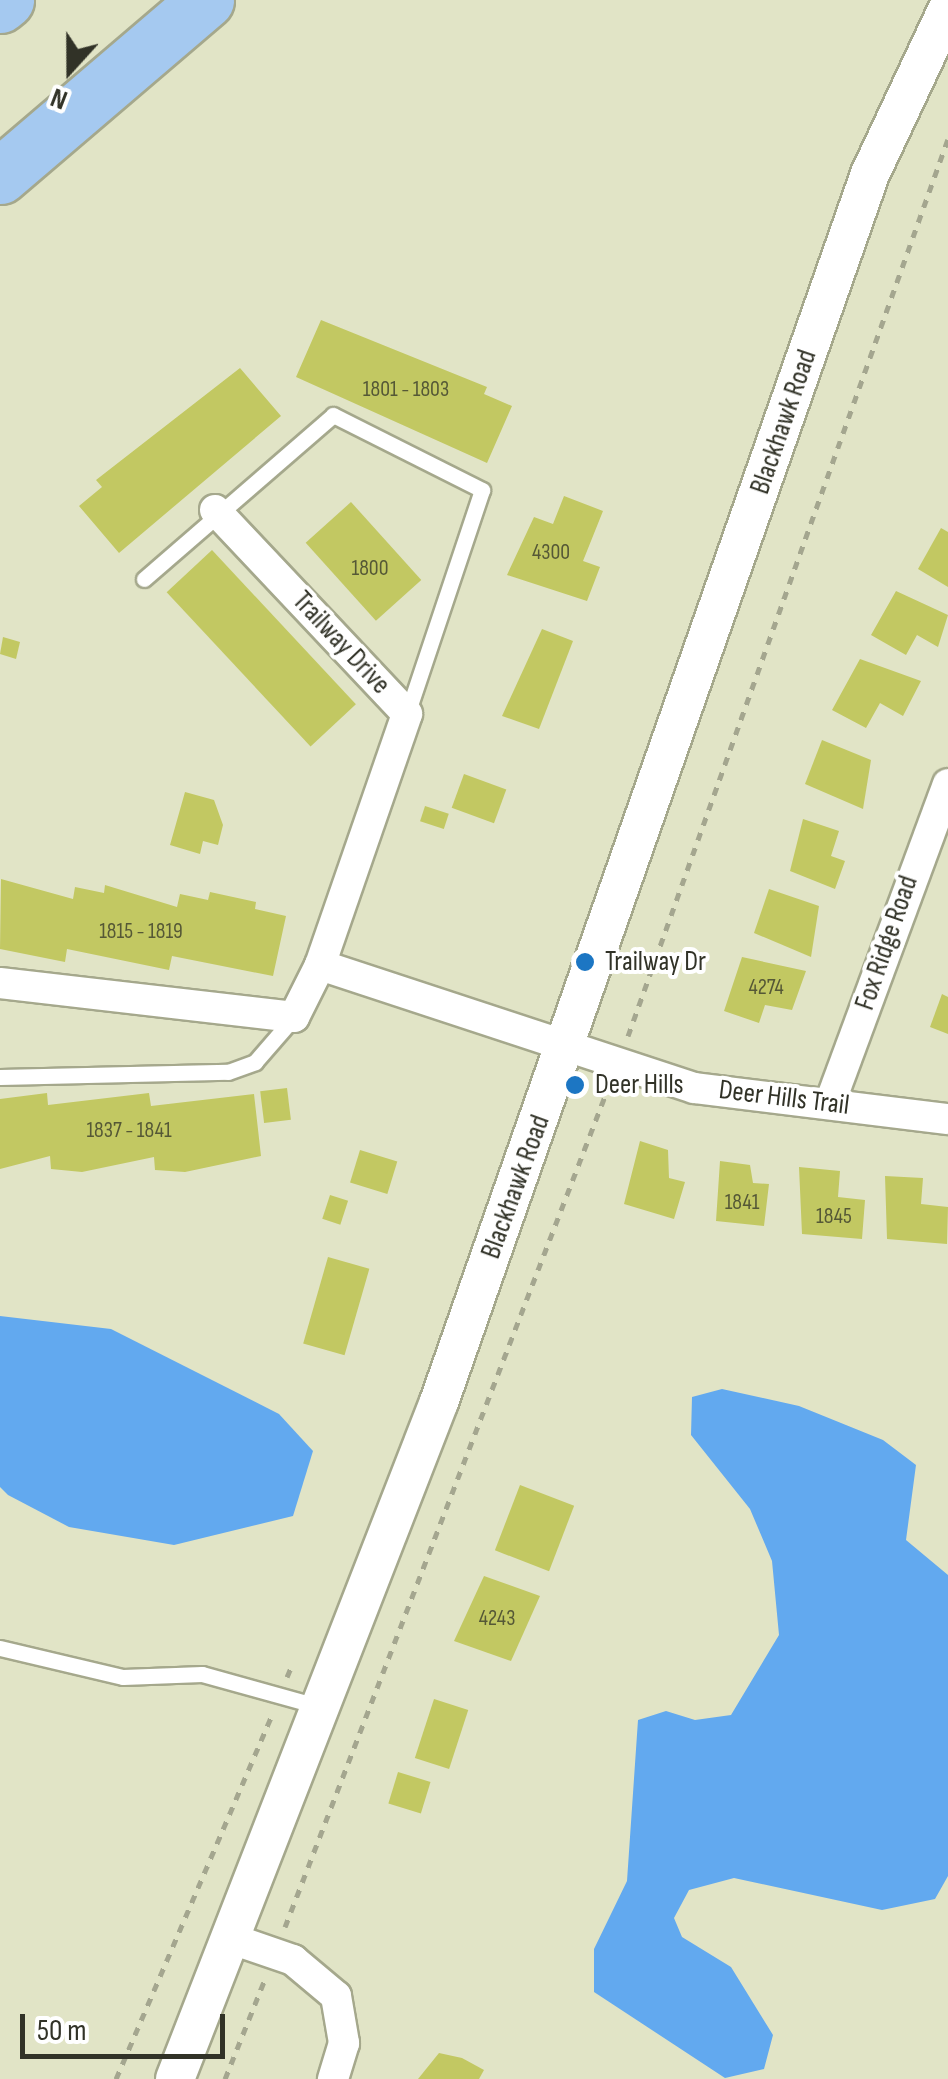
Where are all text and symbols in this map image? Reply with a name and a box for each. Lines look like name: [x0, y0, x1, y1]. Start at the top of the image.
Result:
north arrow: [20, 20, 120, 120]
text: N: [46, 80, 72, 117]
street label: Blackhawk Road: [744, 345, 824, 499]
house number: 1801 - 1803: [363, 377, 449, 403]
house number: 4300: [532, 540, 570, 566]
house number: 1800: [352, 556, 388, 582]
street label: Trailway Drive: [285, 585, 397, 701]
street label: Fox Ridge Road: [848, 871, 926, 1015]
house number: 1815 - 1819: [99, 919, 183, 945]
place label: Trailway Dr: [605, 945, 706, 979]
marker: Trailway Dr: [574, 951, 596, 973]
house number: 4274: [748, 975, 784, 1001]
place label: Deer Hills: [595, 1068, 684, 1102]
street label: Deer Hills Trail: [717, 1073, 851, 1123]
marker: Deer Hills: [564, 1074, 586, 1096]
street label: Blackhawk Road: [474, 1111, 558, 1263]
house number: 1837 - 1841: [86, 1118, 172, 1144]
house number: 1841: [725, 1190, 759, 1216]
house number: 1845: [816, 1204, 852, 1230]
house number: 4243: [479, 1606, 515, 1632]
scale bar: [25, 1994, 230, 2056]
text: 50 m: [37, 2013, 86, 2049]

